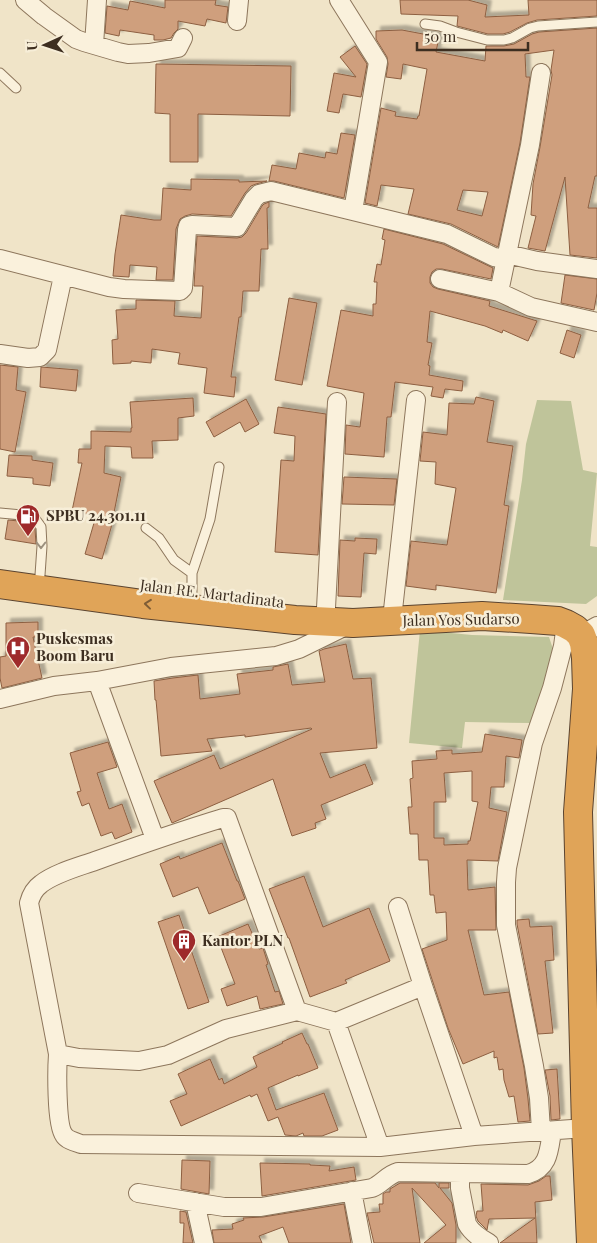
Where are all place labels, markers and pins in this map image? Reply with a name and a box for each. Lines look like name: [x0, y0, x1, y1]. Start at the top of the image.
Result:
fuel station icon: SPBU 24.301.11: [15, 503, 41, 537]
place label: SPBU 24.301.11: [46, 505, 146, 525]
place label: Puskesmas Boom Baru: [36, 628, 114, 665]
hospital icon: Puskesmas Boom Baru: [5, 635, 31, 669]
building icon: Kantor PLN: [171, 928, 197, 962]
place label: Kantor PLN: [202, 930, 283, 950]

